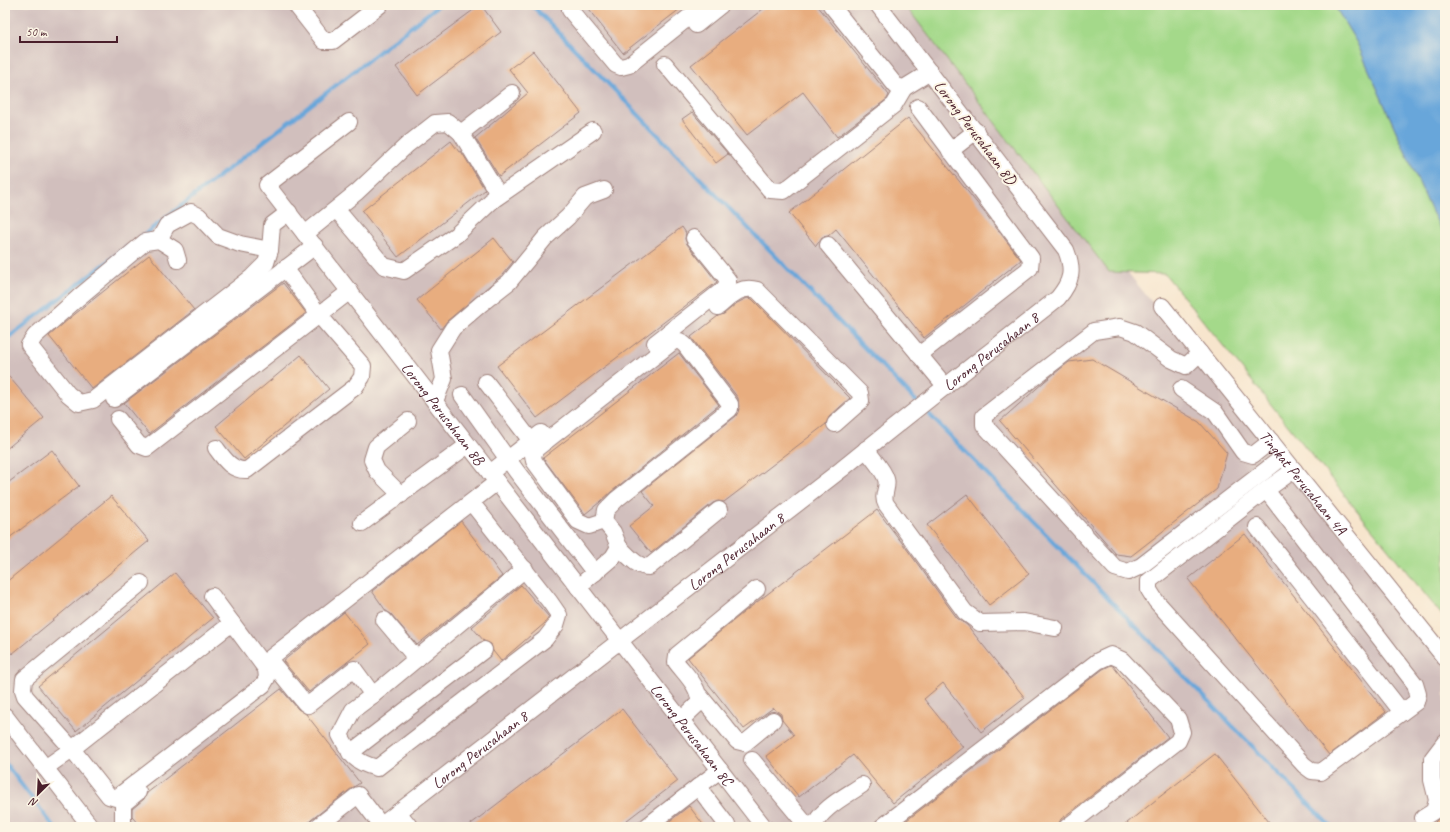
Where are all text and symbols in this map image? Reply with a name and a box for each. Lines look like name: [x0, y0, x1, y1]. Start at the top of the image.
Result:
scale bar: [20, 18, 117, 44]
text: 50 m: [26, 24, 48, 40]
street label: Lorong Perusahaan 8D: [930, 77, 1022, 190]
street label: Lorong Perusahaan 8: [939, 307, 1044, 395]
street label: Lorong Perusahaan 8B: [397, 359, 490, 470]
street label: Tingkat Perusahaan 4A: [1255, 427, 1351, 540]
street label: Lorong Perusahaan 8: [684, 507, 790, 595]
street label: Lorong Perusahaan 8C: [646, 680, 738, 791]
street label: Lorong Perusahaan 8: [428, 706, 534, 793]
north arrow: [18, 774, 58, 814]
text: N: [26, 794, 40, 811]

